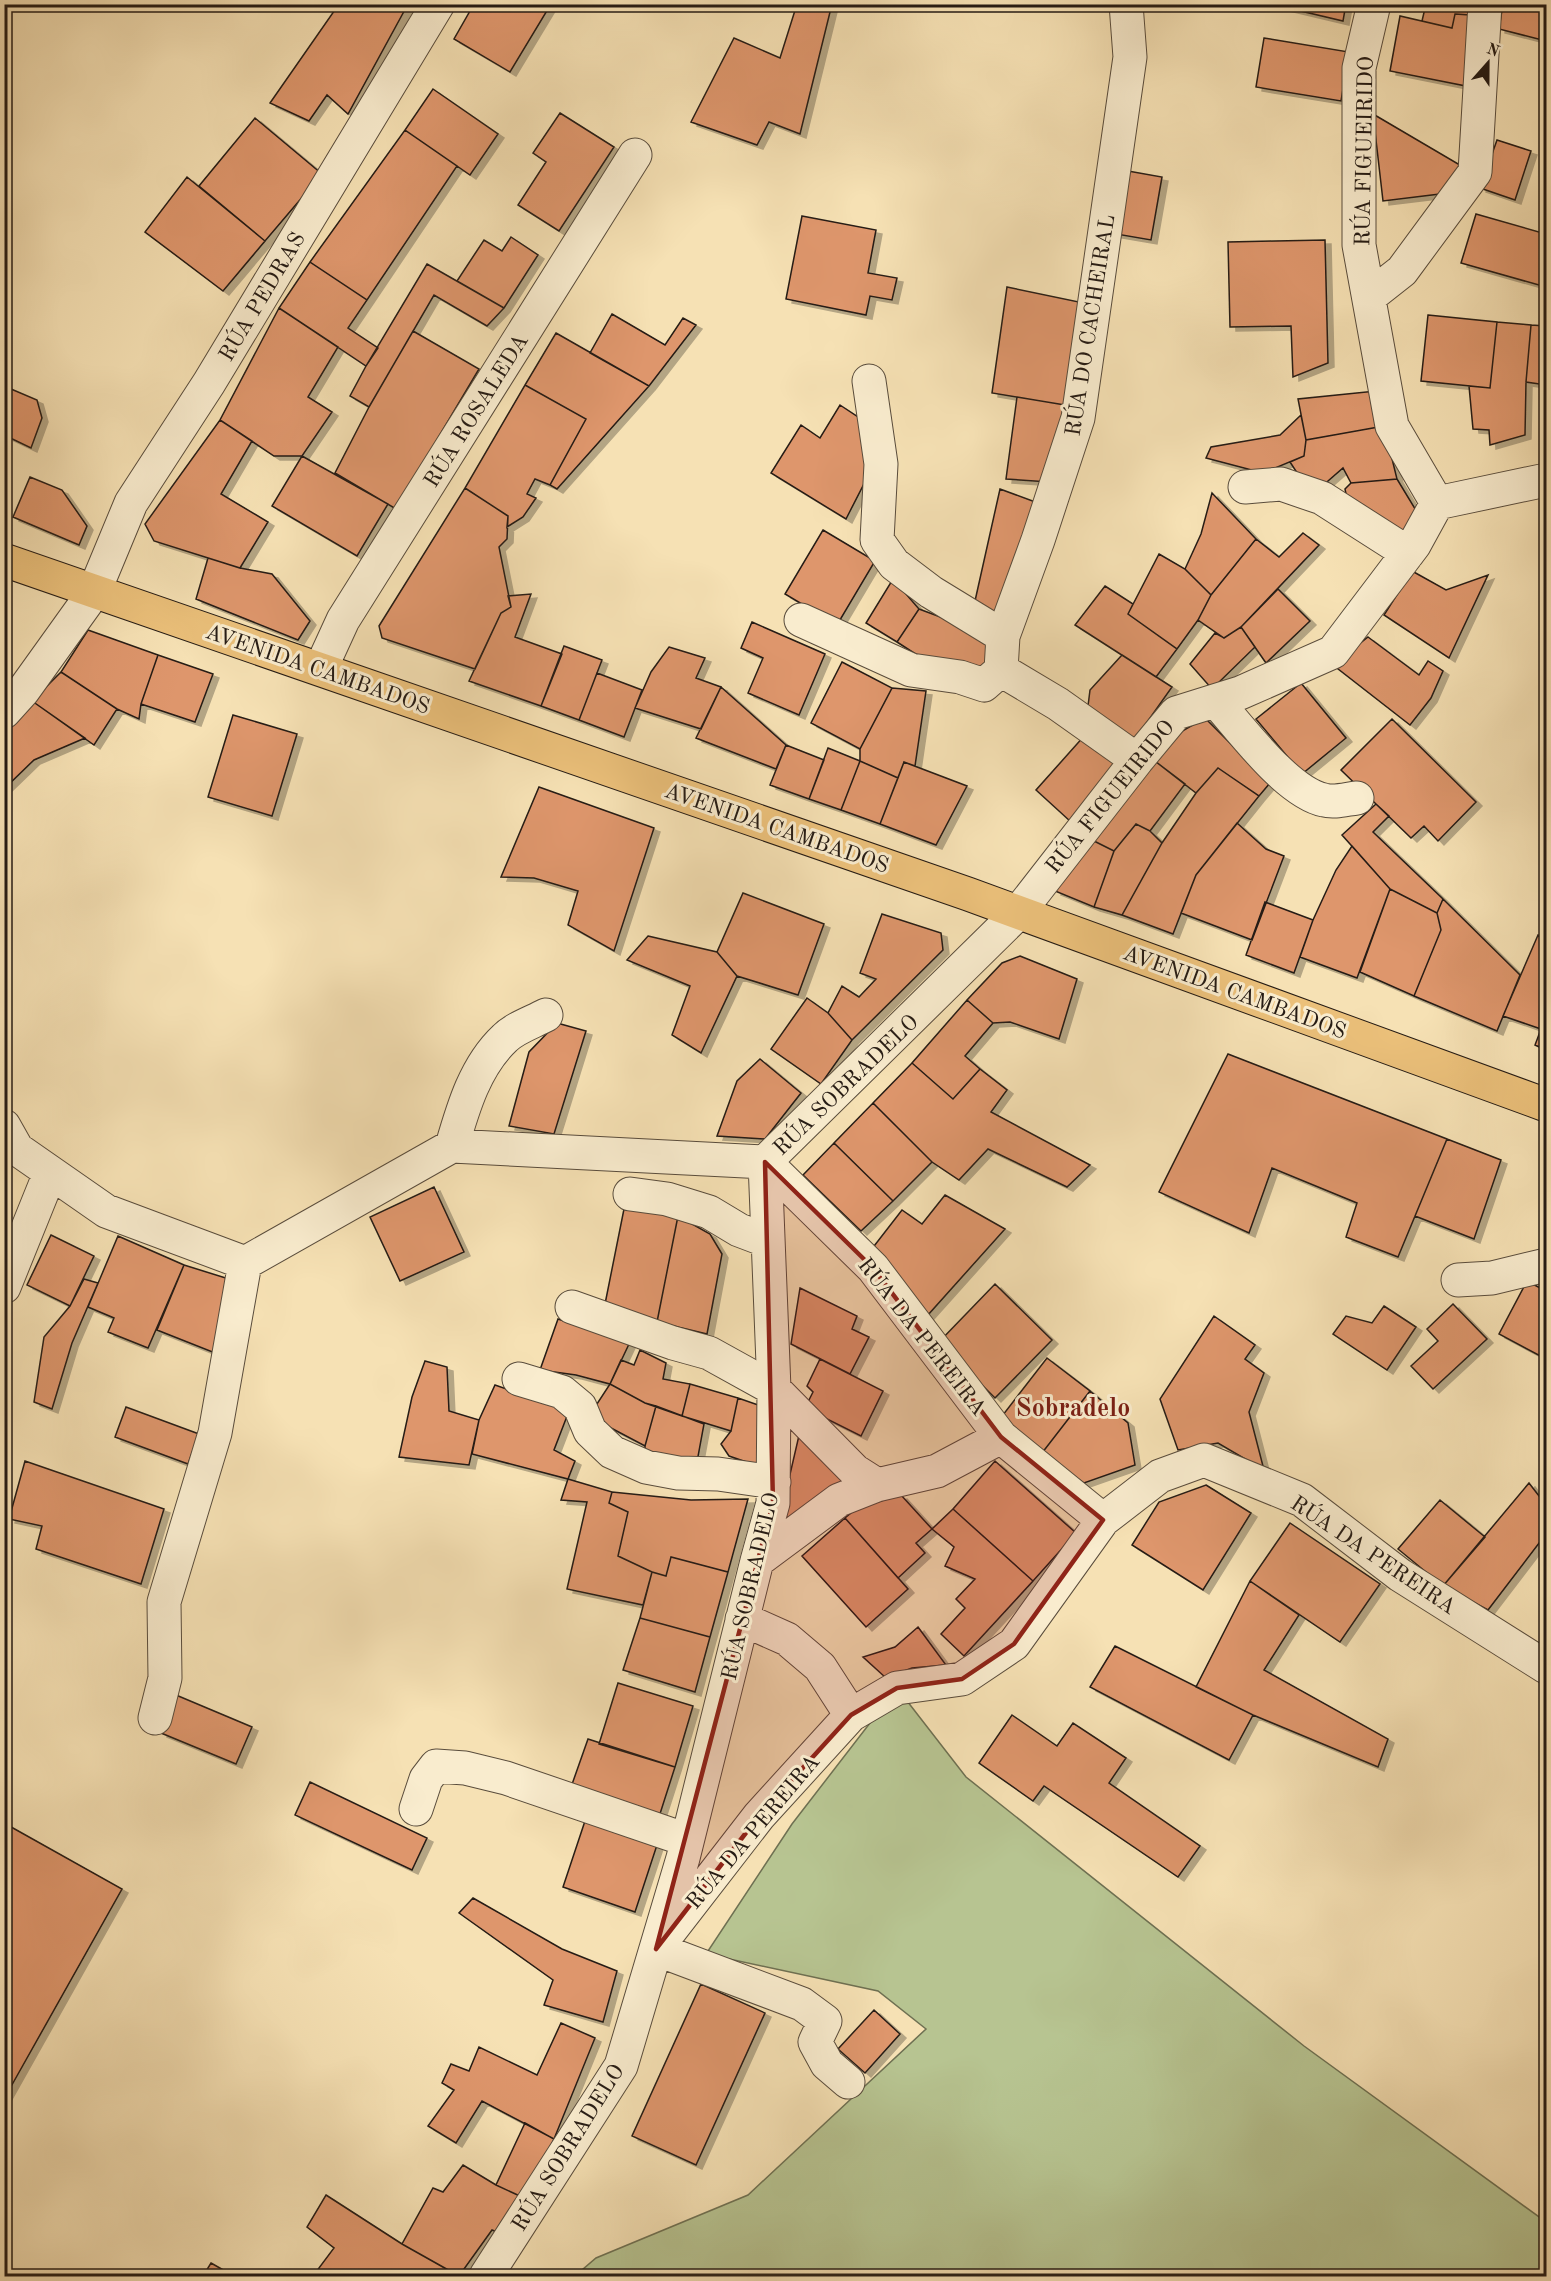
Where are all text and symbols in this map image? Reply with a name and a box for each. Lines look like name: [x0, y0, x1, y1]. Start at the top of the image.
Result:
north arrow: [1458, 33, 1518, 93]
text: N: [1484, 41, 1502, 61]
street label: RÚA FIGUEIRIDO: [1348, 56, 1378, 246]
street label: RÚA DO CACHEIRAL: [1059, 212, 1119, 438]
street label: RÚA PEDRAS: [212, 227, 310, 365]
street label: RÚA ROSALEDA: [417, 328, 533, 492]
street label: AVENIDA CAMBADOS: [202, 621, 432, 719]
street label: RÚA FIGUEIRIDO: [1039, 714, 1179, 878]
street label: AVENIDA CAMBADOS: [661, 780, 891, 878]
street label: AVENIDA CAMBADOS: [1120, 942, 1349, 1044]
street label: RÚA SOBRADELO: [767, 1008, 923, 1160]
street label: RÚA DA PEREIRA: [853, 1252, 993, 1421]
district label: Sobradelo: [1016, 1396, 1130, 1422]
street label: RÚA SOBRADELO: [715, 1489, 783, 1683]
street label: RÚA DA PEREIRA: [1286, 1489, 1462, 1619]
street label: RÚA DA PEREIRA: [680, 1748, 824, 1914]
street label: RÚA SOBRADELO: [505, 2059, 629, 2235]

